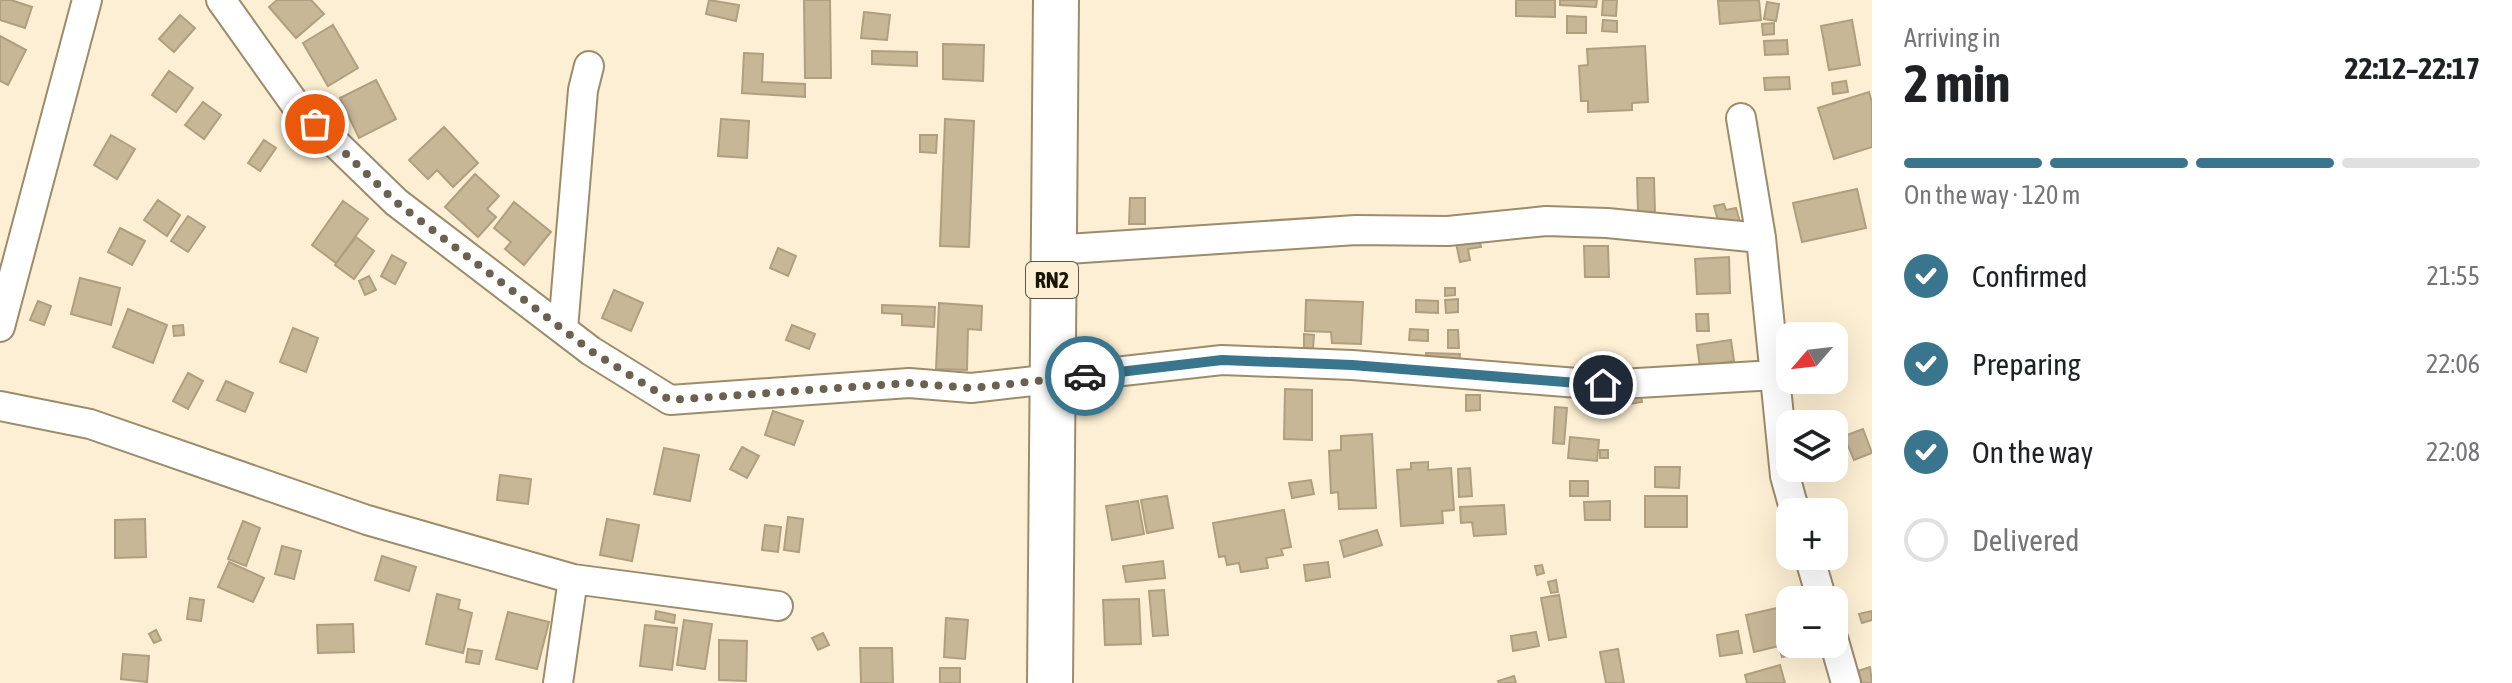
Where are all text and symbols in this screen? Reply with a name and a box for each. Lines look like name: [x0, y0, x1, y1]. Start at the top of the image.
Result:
text: Arriving in: [1904, 23, 2001, 53]
text: 22:12–22:17: [2345, 51, 2480, 85]
text: 2 min: [1904, 53, 2010, 113]
pin: [281, 90, 349, 158]
icon: bag: [293, 102, 337, 146]
text: On the way · 120 m: [1904, 180, 2081, 210]
icon: check: [1904, 254, 1948, 298]
text: Confirmed: [1972, 259, 2087, 293]
text: 21:55: [2426, 261, 2480, 291]
road number: RN2: [1026, 262, 1078, 298]
north arrow: [1776, 322, 1848, 394]
map controls: [1776, 322, 1848, 658]
courier: [1045, 336, 1125, 416]
icon: check: [1904, 342, 1948, 386]
text: Preparing: [1972, 347, 2081, 381]
text: 22:06: [2426, 349, 2480, 379]
pin: [1569, 351, 1637, 419]
icon: car: [1063, 354, 1107, 398]
icon: home: [1581, 363, 1625, 407]
button: layers: [1776, 410, 1848, 482]
icon: check: [1904, 430, 1948, 474]
text: On the way: [1972, 435, 2093, 469]
text: 22:08: [2426, 437, 2480, 467]
button: +: [1776, 498, 1848, 570]
text: Delivered: [1972, 523, 2080, 557]
button: −: [1776, 586, 1848, 658]

